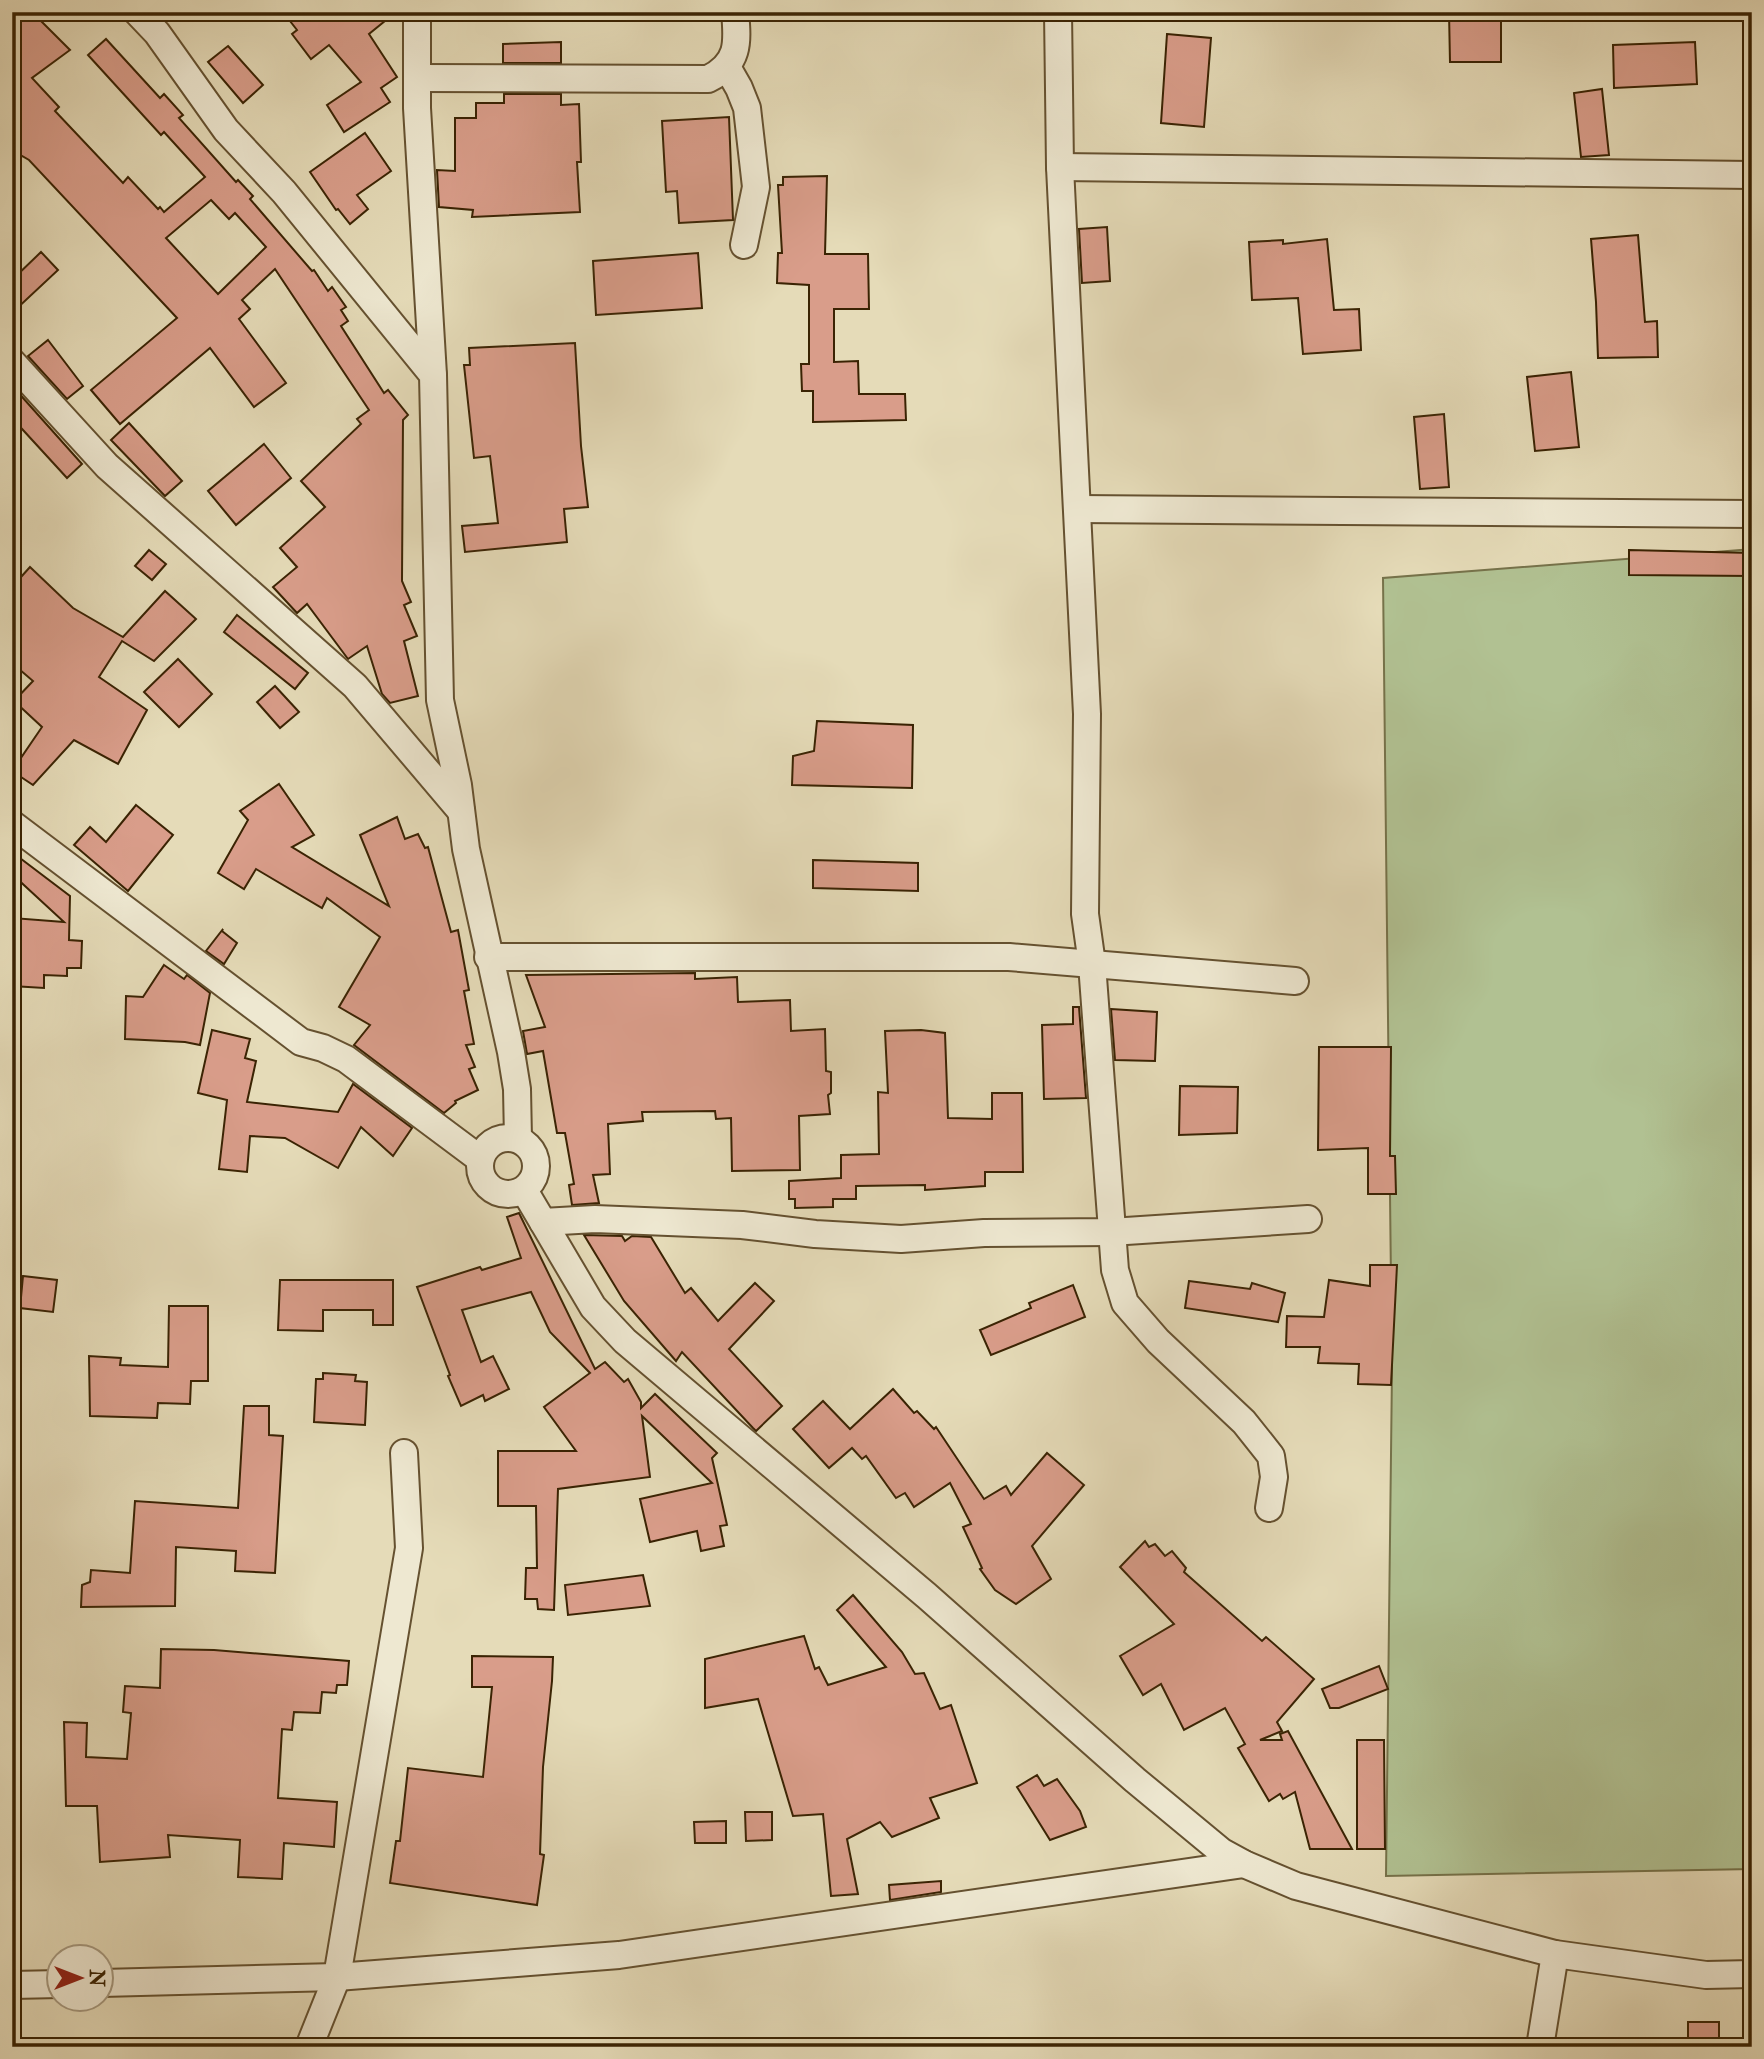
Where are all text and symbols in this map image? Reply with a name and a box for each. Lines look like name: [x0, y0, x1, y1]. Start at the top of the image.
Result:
north arrow: [46, 1944, 116, 2014]
text: N: [84, 1968, 108, 1987]

